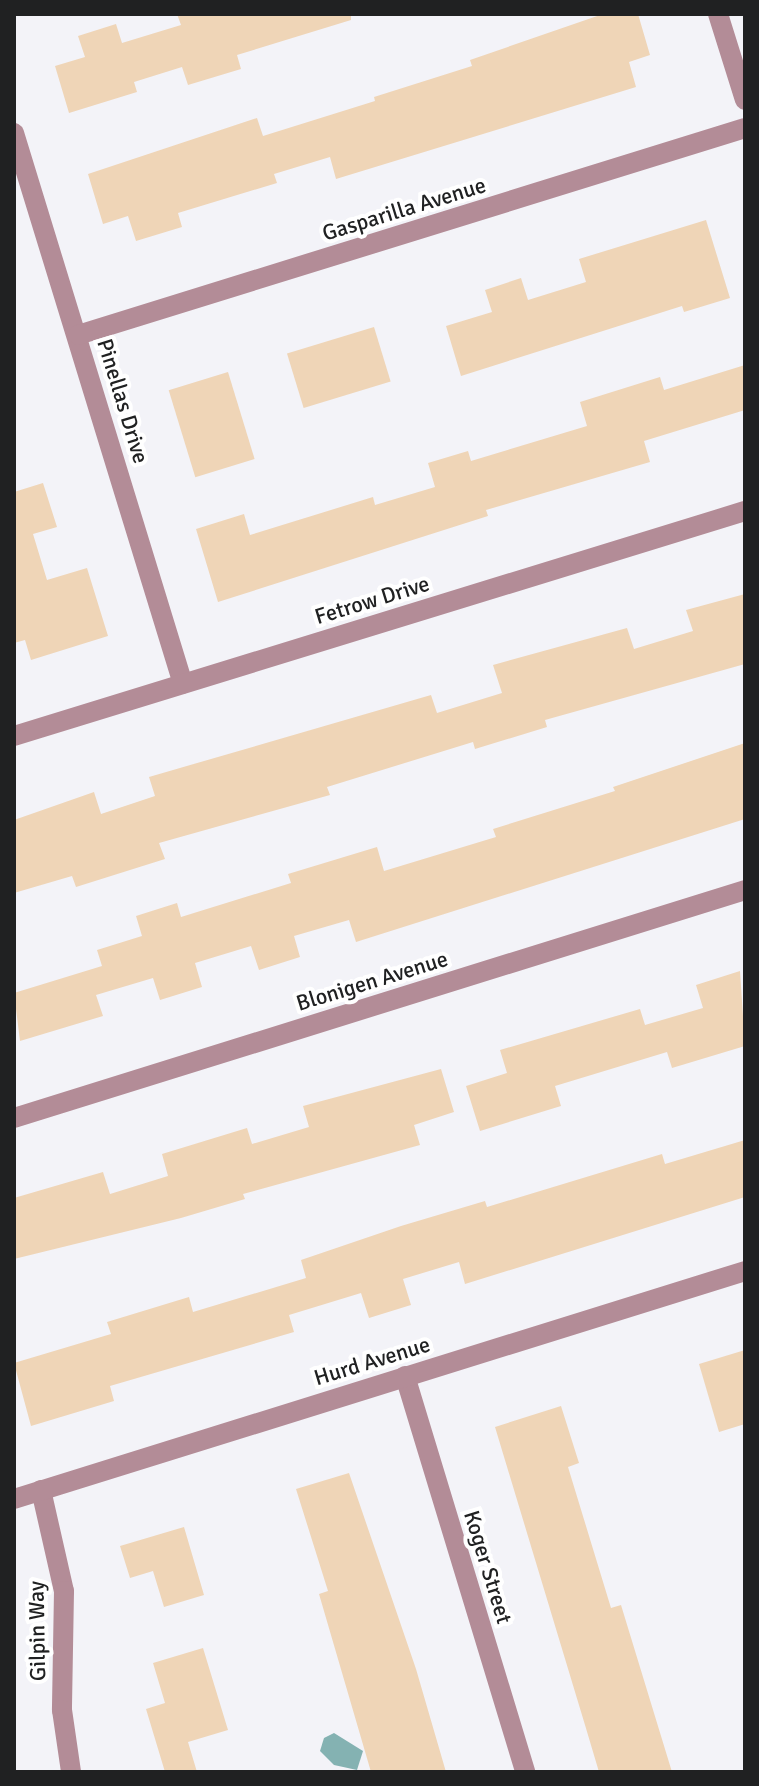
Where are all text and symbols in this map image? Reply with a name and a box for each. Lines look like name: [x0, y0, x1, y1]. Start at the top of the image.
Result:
street label: Gasparilla Avenue: [319, 172, 489, 246]
street label: Pinellas Drive: [92, 335, 154, 467]
street label: Fetrow Drive: [312, 570, 432, 630]
street label: Blonigen Avenue: [293, 945, 451, 1017]
street label: Hurd Avenue: [311, 1331, 433, 1391]
street label: Koger Street: [458, 1507, 518, 1627]
street label: Gilpin Way: [23, 1581, 51, 1681]

